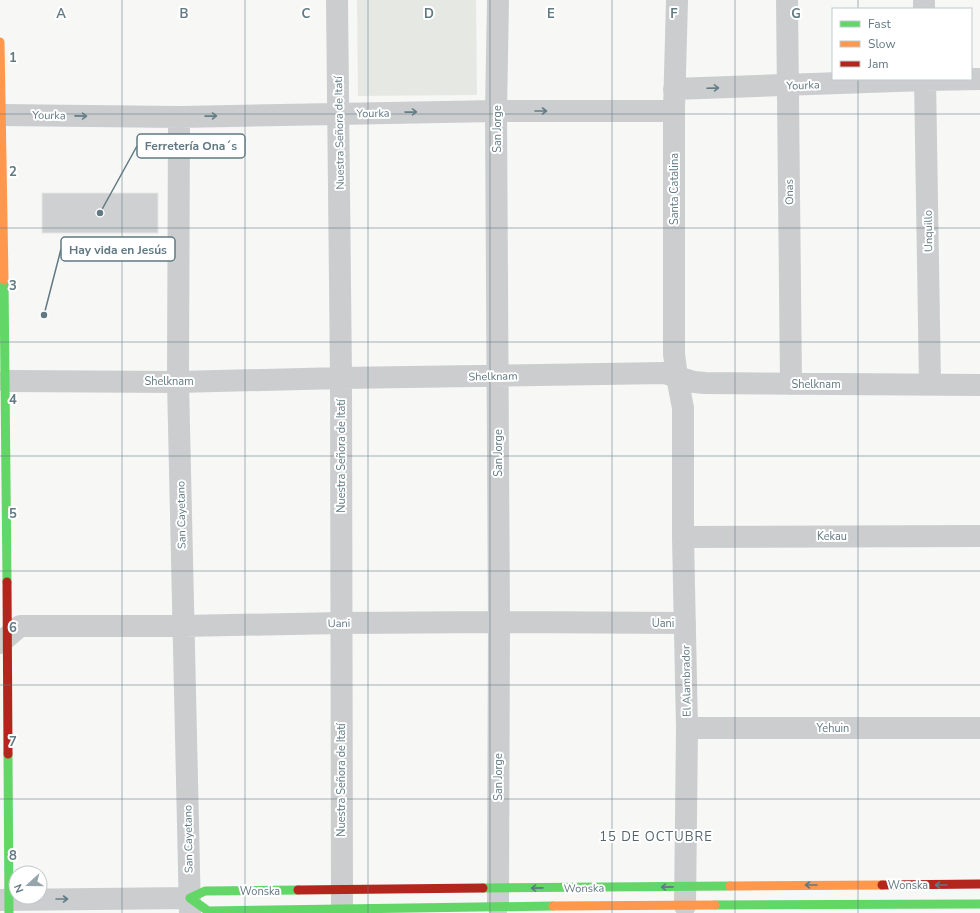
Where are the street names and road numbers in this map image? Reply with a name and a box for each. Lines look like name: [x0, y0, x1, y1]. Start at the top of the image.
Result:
street label: Nuestra Señora de Itatí: [331, 75, 348, 190]
street label: Yourka: [785, 77, 820, 94]
street label: San Jorge: [490, 105, 505, 153]
street label: Yourka: [355, 106, 390, 121]
street label: Yourka: [31, 108, 66, 123]
street label: Santa Catalina: [667, 153, 682, 225]
street label: Onas: [782, 179, 797, 205]
street label: Unquillo: [921, 210, 936, 252]
street label: Shelknam: [468, 369, 518, 384]
street label: Shelknam: [144, 374, 194, 389]
street label: Shelknam: [791, 377, 841, 392]
street label: Nuestra Señora de Itatí: [334, 398, 349, 513]
street label: San Jorge: [491, 429, 506, 477]
street label: San Cayetano: [173, 481, 190, 549]
street label: Kekau: [817, 529, 847, 544]
street label: Uani: [328, 616, 350, 631]
street label: Uani: [652, 616, 674, 631]
street label: El Alambrador: [678, 645, 695, 717]
street label: Yehuin: [816, 721, 849, 736]
street label: Nuestra Señora de Itatí: [334, 722, 349, 837]
street label: San Jorge: [491, 753, 506, 801]
street label: San Cayetano: [180, 805, 197, 873]
street label: Wonska: [888, 878, 928, 893]
street label: Wonska: [564, 881, 604, 896]
street label: Wonska: [240, 884, 280, 899]

